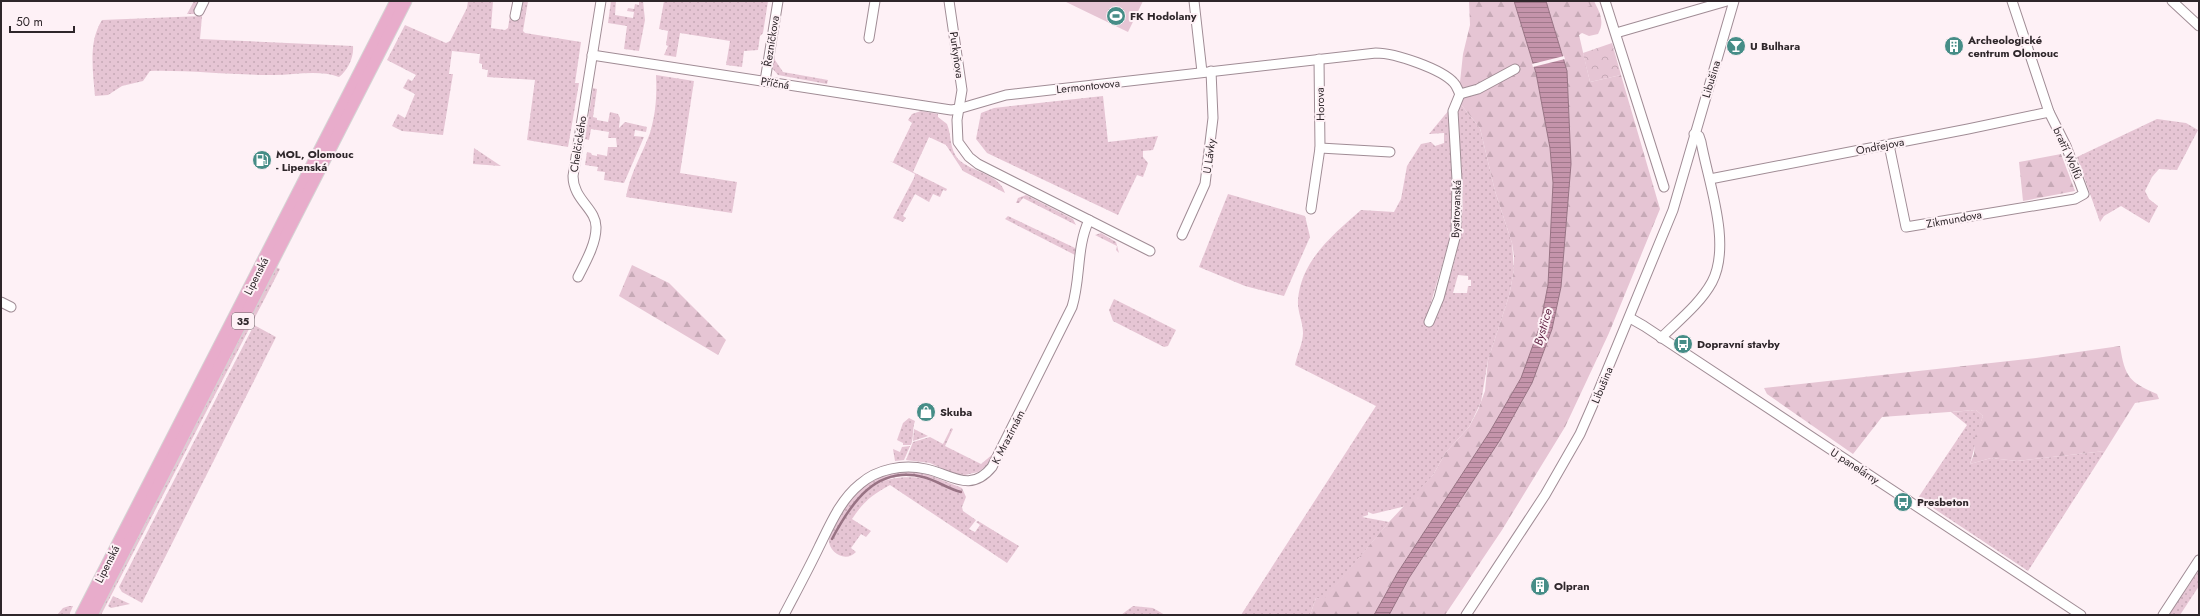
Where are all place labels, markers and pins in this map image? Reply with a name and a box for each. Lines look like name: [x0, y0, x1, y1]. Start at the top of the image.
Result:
sports icon: FK Hodolany: [1105, 5, 1127, 27]
place label: FK Hodolany: [1130, 8, 1197, 24]
place label: Archeologické centrum Olomouc: [1967, 32, 2059, 61]
bar icon: U Bulhara: [1725, 35, 1747, 57]
building icon: Archeologické centrum Olomouc: [1943, 35, 1965, 57]
place label: U Bulhara: [1750, 38, 1800, 54]
place label: MOL, Olomouc - Lipenská: [276, 146, 354, 175]
fuel station icon: MOL, Olomouc - Lipenská: [251, 149, 273, 171]
bus stop icon: Dopravní stavby: [1672, 333, 1694, 355]
place label: Dopravní stavby: [1697, 336, 1780, 352]
shop icon: Skuba: [915, 401, 937, 423]
place label: Skuba: [940, 404, 972, 420]
bus stop icon: Presbeton: [1892, 491, 1914, 513]
place label: Presbeton: [1917, 494, 1969, 510]
building icon: Olpran: [1529, 575, 1551, 597]
place label: Olpran: [1554, 578, 1590, 594]

